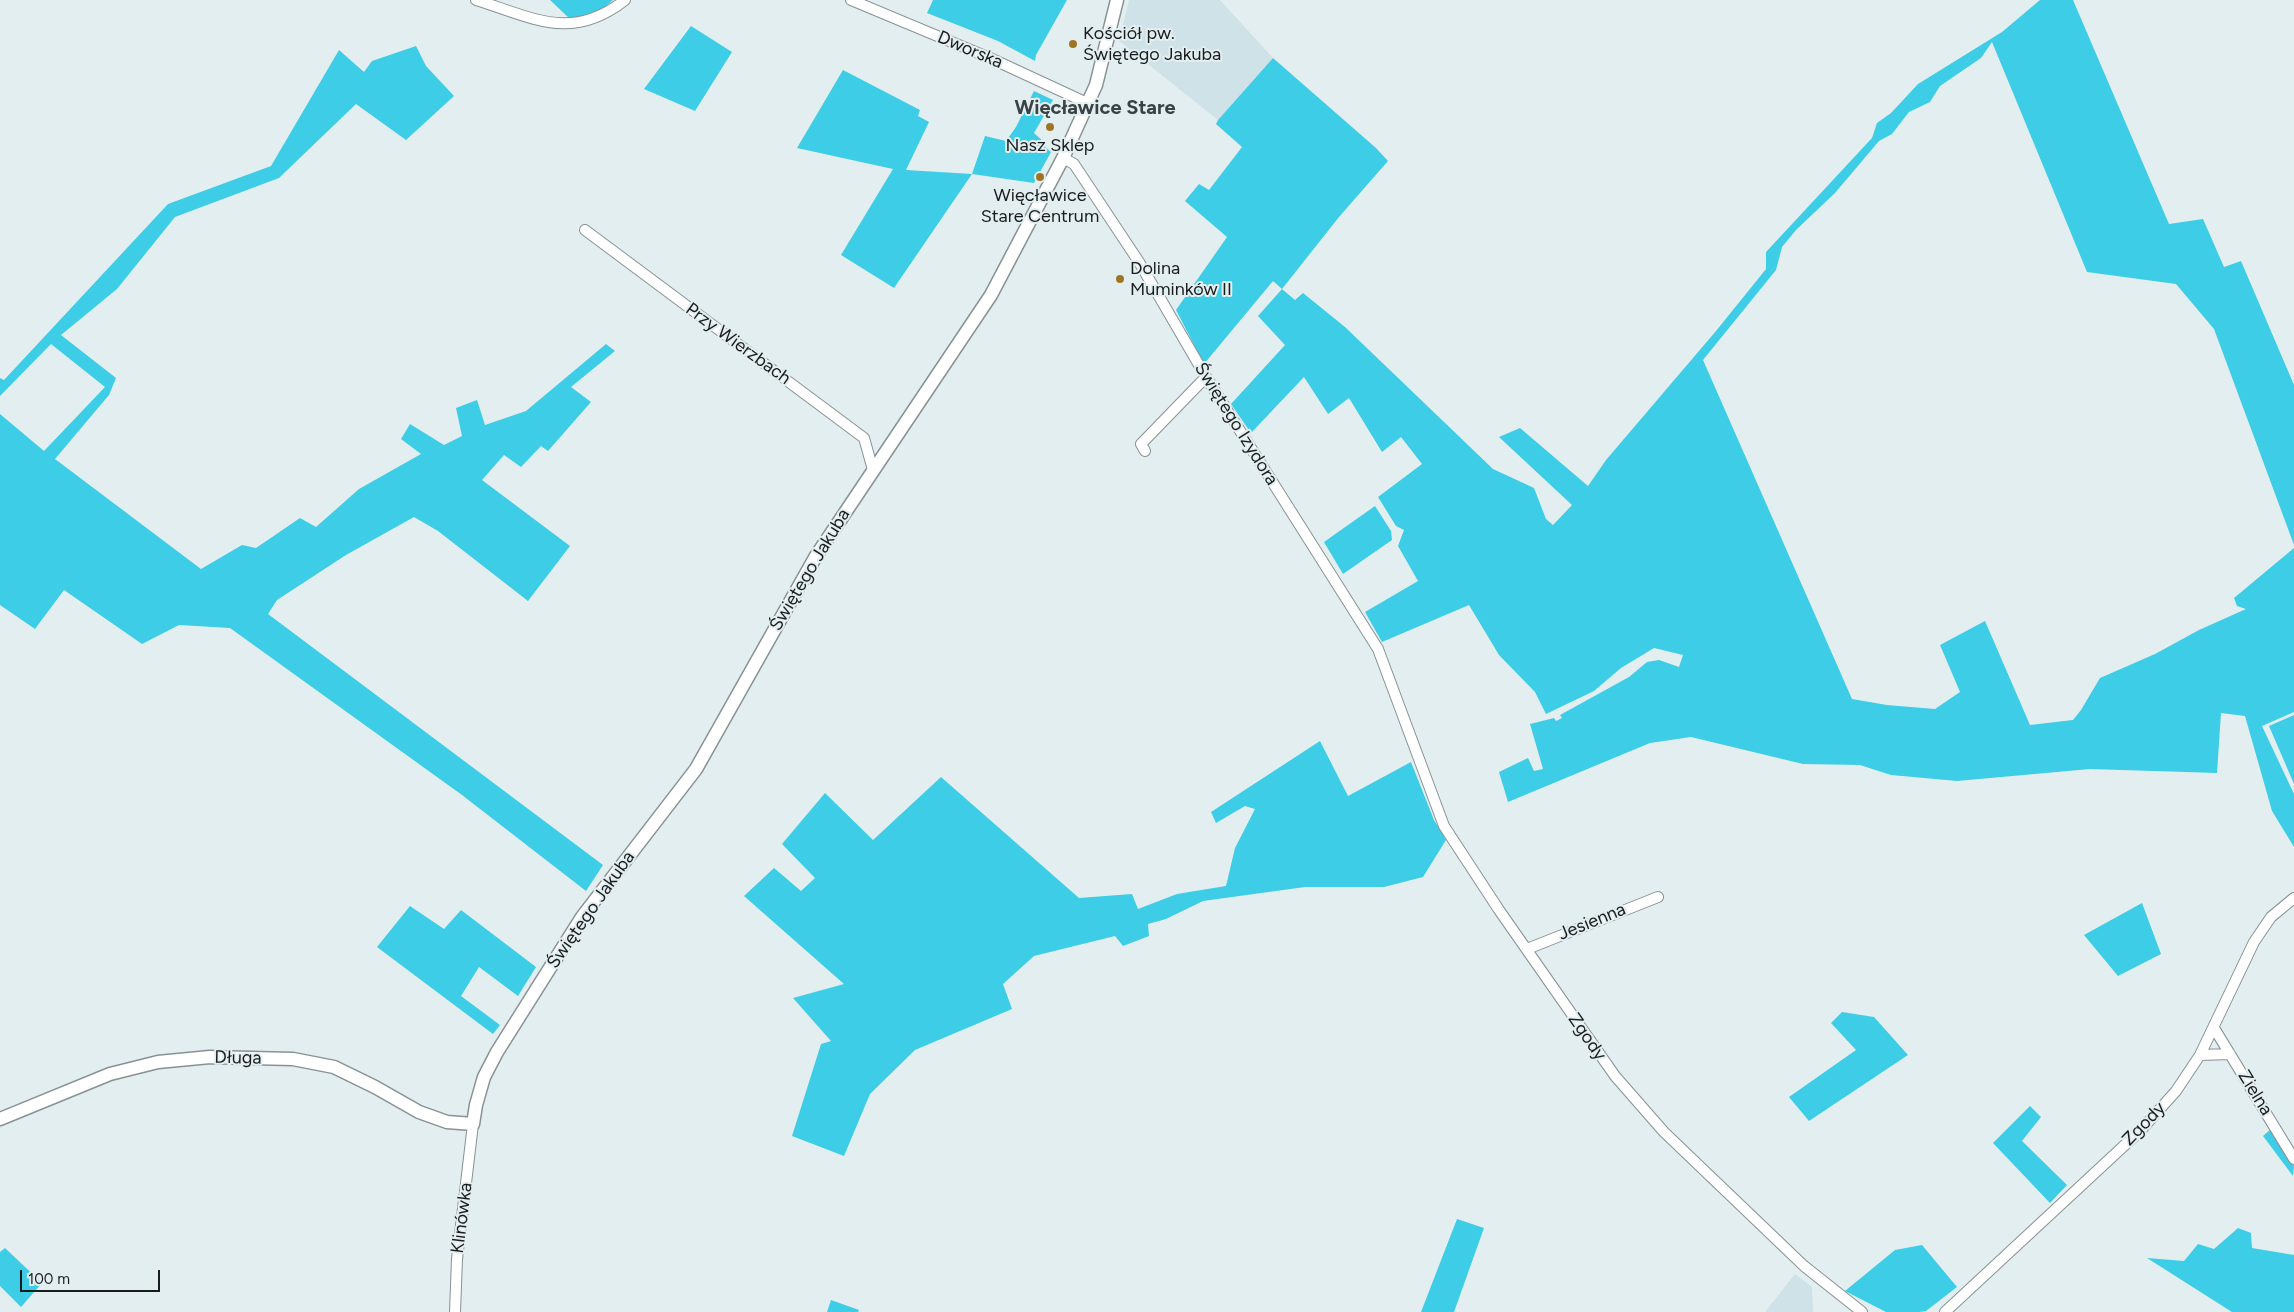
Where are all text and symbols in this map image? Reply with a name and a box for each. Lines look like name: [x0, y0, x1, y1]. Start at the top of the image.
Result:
place label: Kościół pw. Świętego Jakuba: [1083, 23, 1221, 66]
street label: Dworska: [934, 27, 1006, 73]
marker: Kościół pw. Świętego Jakuba: [1067, 38, 1079, 50]
district label: Więcławice Stare: [1014, 96, 1176, 120]
marker: Nasz Sklep: [1044, 121, 1056, 133]
place label: Nasz Sklep: [1006, 135, 1094, 157]
marker: Więcławice Stare Centrum: [1034, 171, 1046, 183]
place label: Więcławice Stare Centrum: [981, 185, 1099, 228]
place label: Dolina Muminków II: [1130, 258, 1232, 300]
marker: Dolina Muminków II: [1114, 273, 1126, 285]
street label: Przy Wierzbach: [681, 299, 795, 389]
street label: Świętego Izydora: [1190, 359, 1282, 489]
street label: Świętego Jakuba: [765, 505, 855, 635]
street label: Świętego Jakuba: [543, 847, 639, 973]
street label: Jesienna: [1555, 899, 1629, 945]
street label: Zgody: [1563, 1009, 1611, 1065]
street label: Długa: [214, 1047, 262, 1069]
street label: Zielna: [2233, 1067, 2277, 1119]
street label: Zgody: [2118, 1098, 2170, 1150]
street label: Klinówka: [447, 1181, 477, 1255]
scale bar: [22, 1260, 162, 1292]
text: 100 m: [28, 1270, 70, 1288]

